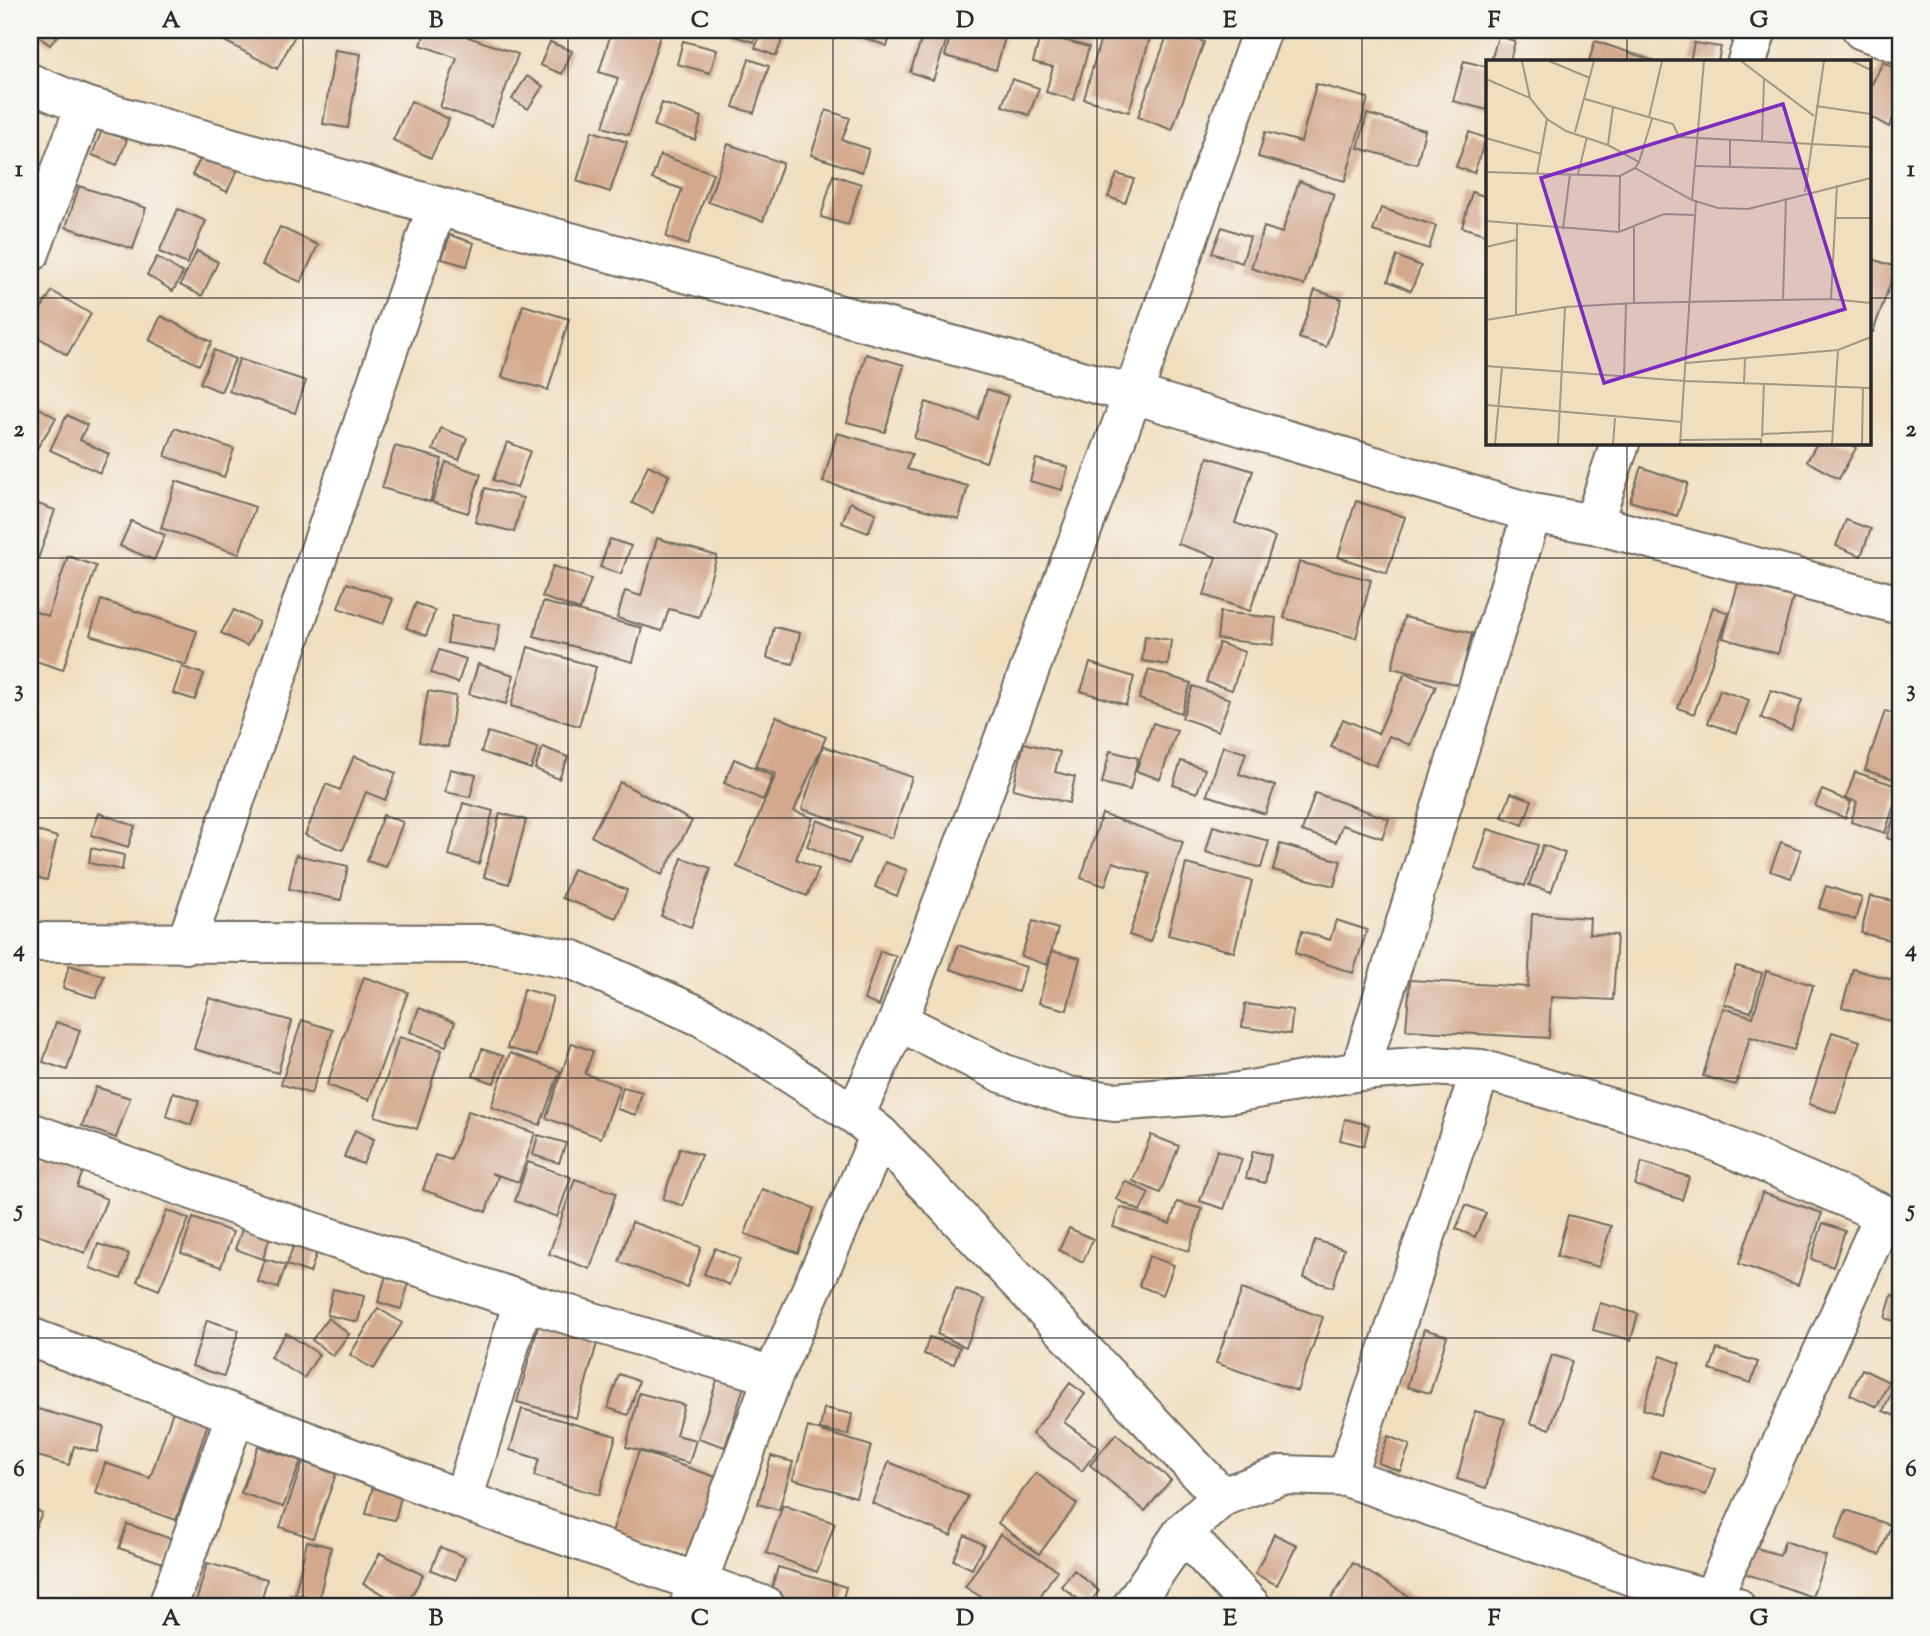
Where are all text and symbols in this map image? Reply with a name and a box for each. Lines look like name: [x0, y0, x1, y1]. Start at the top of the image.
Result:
text: A: [162, 5, 181, 38]
text: B: [429, 5, 444, 38]
text: C: [691, 5, 709, 38]
text: D: [956, 5, 974, 38]
text: E: [1223, 5, 1237, 38]
text: F: [1488, 5, 1501, 38]
text: G: [1750, 5, 1769, 38]
inset map: [1486, 60, 1870, 444]
text: 1: [15, 154, 23, 187]
text: 1: [1907, 154, 1915, 187]
text: 2: [14, 414, 25, 447]
text: 2: [1906, 414, 1917, 447]
text: 3: [14, 674, 24, 707]
text: 3: [1906, 674, 1916, 707]
text: 4: [12, 934, 25, 967]
text: 4: [1904, 934, 1917, 967]
text: 5: [13, 1194, 23, 1227]
text: 5: [1905, 1194, 1915, 1227]
text: 6: [13, 1454, 25, 1487]
text: 6: [1905, 1454, 1917, 1487]
text: A: [162, 1603, 181, 1636]
text: B: [429, 1603, 444, 1636]
text: C: [691, 1603, 709, 1636]
text: D: [956, 1603, 974, 1636]
text: E: [1223, 1603, 1237, 1636]
text: F: [1488, 1603, 1501, 1636]
text: G: [1750, 1603, 1769, 1636]

